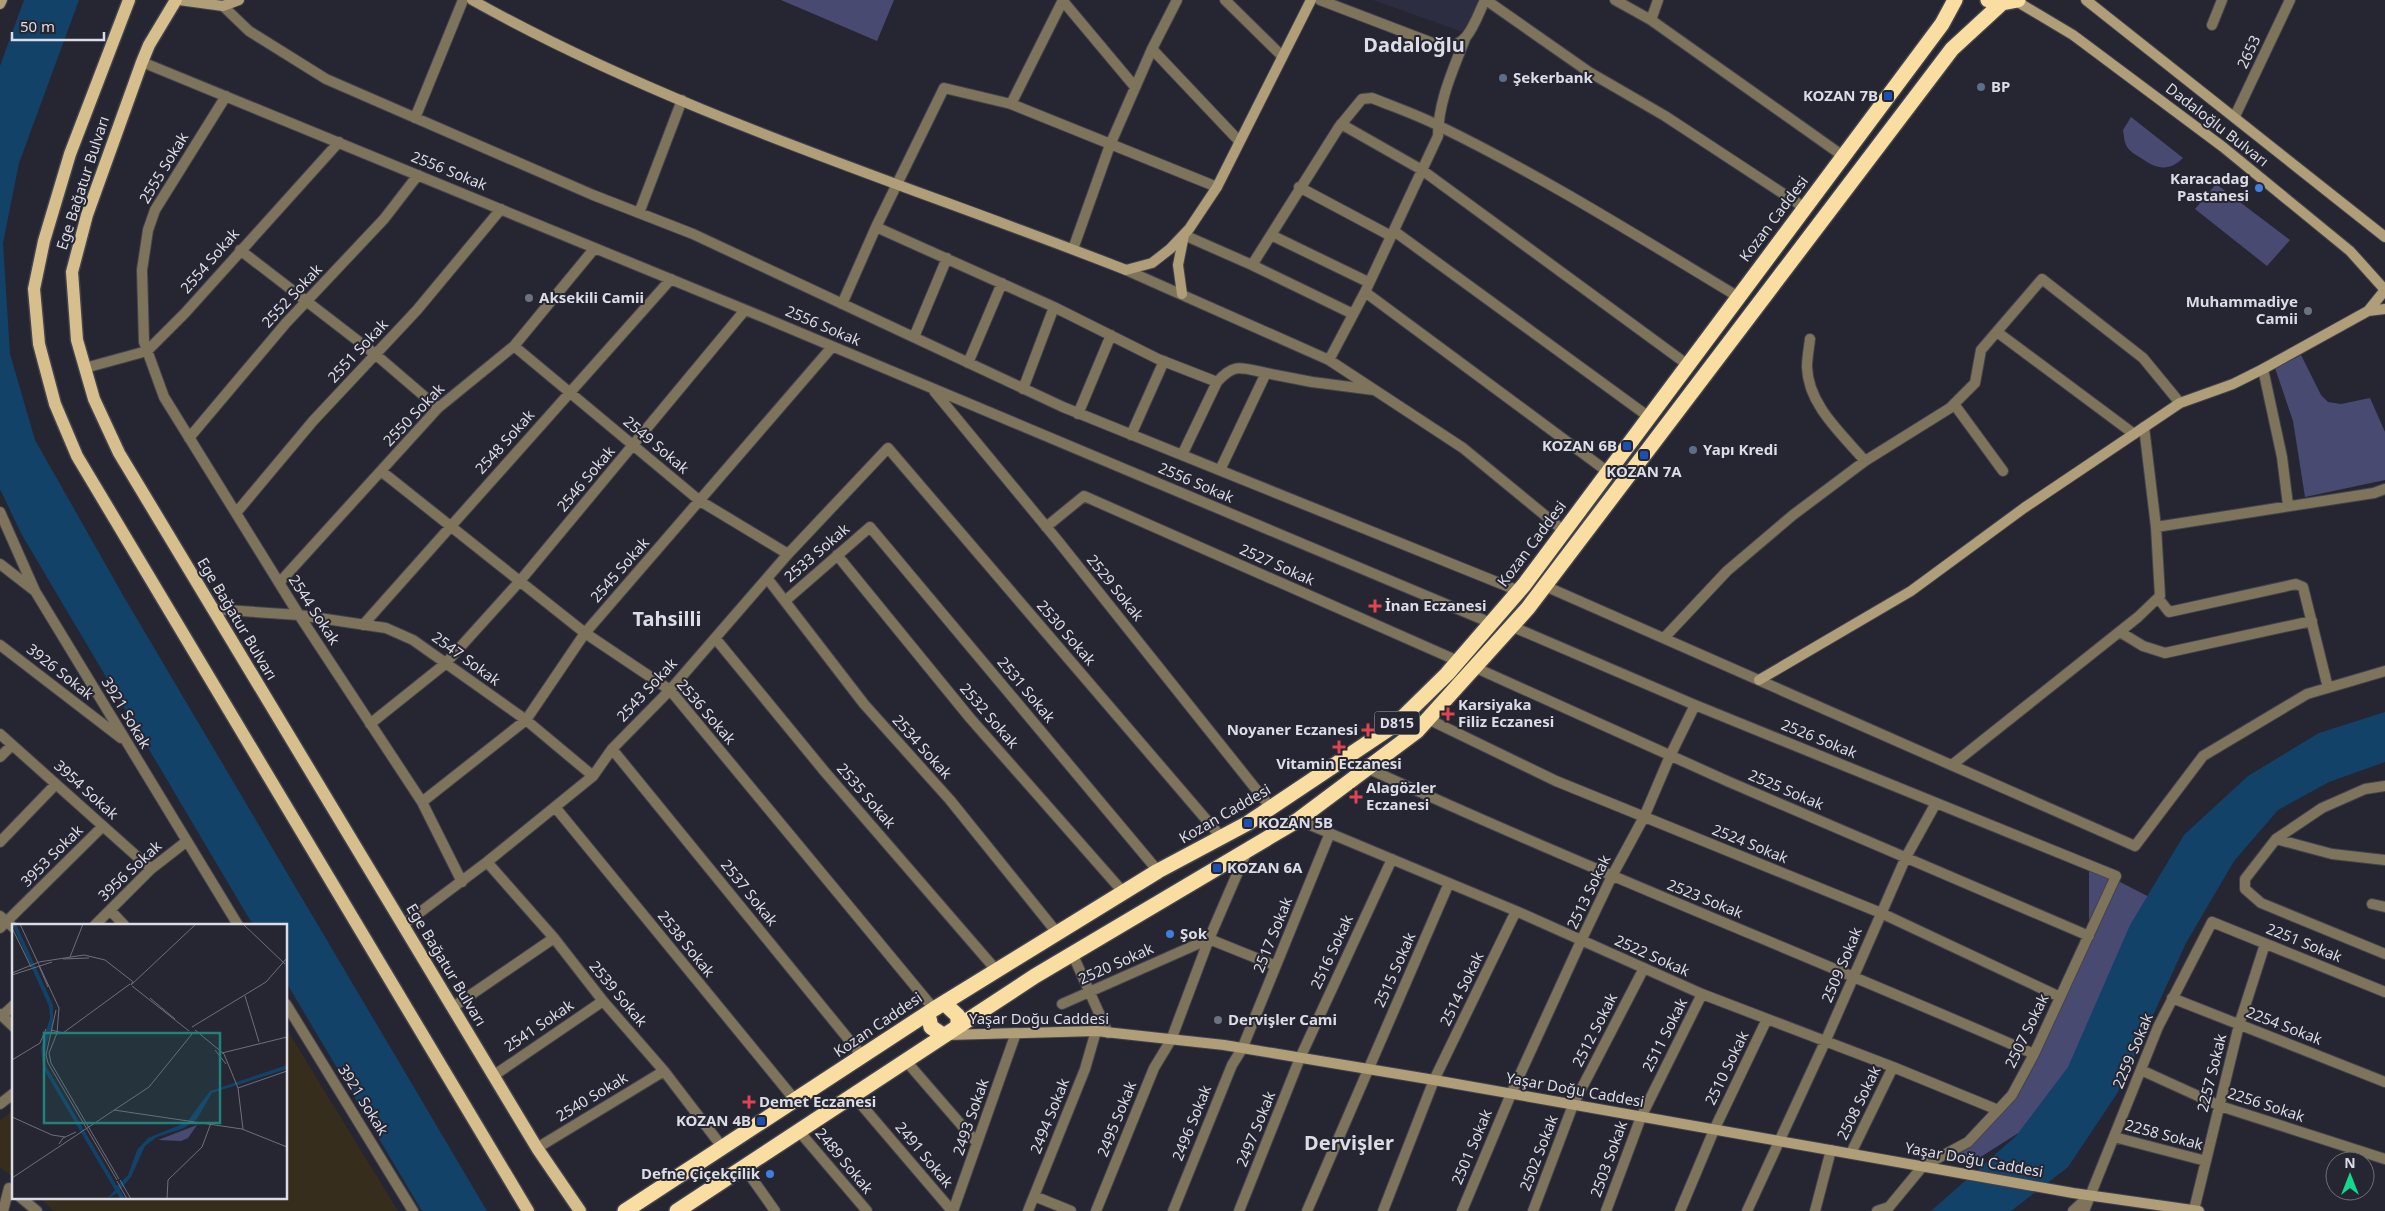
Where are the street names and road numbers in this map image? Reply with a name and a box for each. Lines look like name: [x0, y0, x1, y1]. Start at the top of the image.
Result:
street label: 2653: [2232, 32, 2264, 71]
street label: Dadaloğlu Bulvarı: [2162, 78, 2273, 171]
street label: Ege Bağatur Bulvarı: [51, 113, 113, 252]
street label: 2555 Sokak: [134, 128, 192, 207]
street label: 2556 Sokak: [409, 146, 490, 194]
street label: Kozan Caddesi: [1734, 171, 1812, 265]
street label: 2554 Sokak: [175, 224, 243, 297]
street label: 2552 Sokak: [257, 259, 326, 331]
street label: 2556 Sokak: [783, 300, 864, 350]
street label: 2551 Sokak: [323, 314, 392, 386]
street label: 2550 Sokak: [378, 379, 448, 450]
street label: 2548 Sokak: [470, 405, 538, 478]
street label: 2549 Sokak: [620, 411, 694, 478]
street label: 2546 Sokak: [552, 441, 619, 515]
street label: 2556 Sokak: [1156, 457, 1237, 507]
street label: Kozan Caddesi: [1492, 496, 1570, 590]
street label: 2533 Sokak: [780, 518, 853, 586]
street label: 2545 Sokak: [585, 533, 653, 606]
street label: 2527 Sokak: [1237, 539, 1318, 589]
street label: 2529 Sokak: [1083, 550, 1149, 625]
street label: Ege Bağatur Bulvarı: [193, 554, 282, 683]
street label: 2544 Sokak: [285, 570, 345, 648]
street label: 2530 Sokak: [1033, 596, 1101, 669]
street label: 2547 Sokak: [428, 627, 505, 690]
street label: 3926 Sokak: [23, 639, 98, 704]
street label: 2531 Sokak: [993, 652, 1060, 726]
street label: 2543 Sokak: [612, 653, 681, 725]
street label: 3921 Sokak: [98, 673, 156, 752]
street label: 2536 Sokak: [673, 675, 741, 748]
street label: 2532 Sokak: [956, 679, 1024, 752]
street label: 2534 Sokak: [889, 710, 957, 783]
road number: D815: [1374, 711, 1420, 734]
street label: 2526 Sokak: [1779, 714, 1860, 762]
street label: 3954 Sokak: [50, 755, 123, 823]
street label: 2535 Sokak: [833, 759, 901, 832]
street label: 2525 Sokak: [1746, 764, 1827, 814]
street label: Kozan Caddesi: [1175, 779, 1274, 847]
street label: 2524 Sokak: [1710, 819, 1791, 867]
street label: 3953 Sokak: [16, 820, 87, 891]
street label: 3956 Sokak: [93, 836, 165, 905]
street label: 2513 Sokak: [1562, 851, 1615, 932]
street label: 2537 Sokak: [717, 855, 783, 930]
street label: 2523 Sokak: [1665, 874, 1746, 922]
street label: 2517 Sokak: [1248, 894, 1296, 975]
street label: Ege Bağatur Bulvarı: [402, 900, 491, 1029]
street label: 2538 Sokak: [654, 906, 720, 981]
street label: 2516 Sokak: [1305, 911, 1357, 992]
street label: 2251 Sokak: [2264, 918, 2345, 966]
street label: 2509 Sokak: [1816, 924, 1866, 1005]
street label: 2515 Sokak: [1369, 929, 1419, 1010]
street label: 2522 Sokak: [1612, 930, 1693, 980]
street label: 2520 Sokak: [1075, 938, 1156, 988]
street label: 2514 Sokak: [1435, 948, 1488, 1029]
street label: 2539 Sokak: [585, 956, 652, 1030]
street label: Kozan Caddesi: [829, 987, 926, 1061]
street label: 2512 Sokak: [1567, 989, 1621, 1070]
street label: 2507 Sokak: [2000, 990, 2053, 1071]
street label: 2511 Sokak: [1637, 994, 1691, 1075]
street label: 2541 Sokak: [500, 995, 577, 1056]
street label: 2254 Sokak: [2243, 1001, 2325, 1049]
street label: Yaşar Doğu Caddesi: [969, 1008, 1109, 1028]
street label: 2259 Sokak: [2107, 1010, 2157, 1091]
street label: 2510 Sokak: [1700, 1027, 1753, 1108]
street label: 2257 Sokak: [2192, 1032, 2230, 1114]
street label: 3921 Sokak: [334, 1060, 394, 1139]
street label: 2508 Sokak: [1832, 1062, 1885, 1143]
street label: 2540 Sokak: [552, 1067, 631, 1125]
street label: Yaşar Doğu Caddesi: [1504, 1067, 1646, 1111]
street label: 2494 Sokak: [1025, 1075, 1073, 1156]
street label: 2493 Sokak: [948, 1076, 993, 1158]
street label: 2495 Sokak: [1092, 1078, 1140, 1159]
street label: 2496 Sokak: [1167, 1082, 1215, 1163]
street label: 2256 Sokak: [2225, 1082, 2307, 1126]
street label: 2497 Sokak: [1231, 1088, 1279, 1169]
street label: 2501 Sokak: [1446, 1106, 1496, 1187]
street label: 2502 Sokak: [1514, 1112, 1562, 1194]
street label: 2258 Sokak: [2123, 1114, 2205, 1154]
street label: 2491 Sokak: [891, 1117, 958, 1191]
street label: 2503 Sokak: [1585, 1118, 1631, 1200]
street label: 2489 Sokak: [811, 1123, 878, 1197]
street label: Yaşar Doğu Caddesi: [1903, 1137, 2045, 1181]

